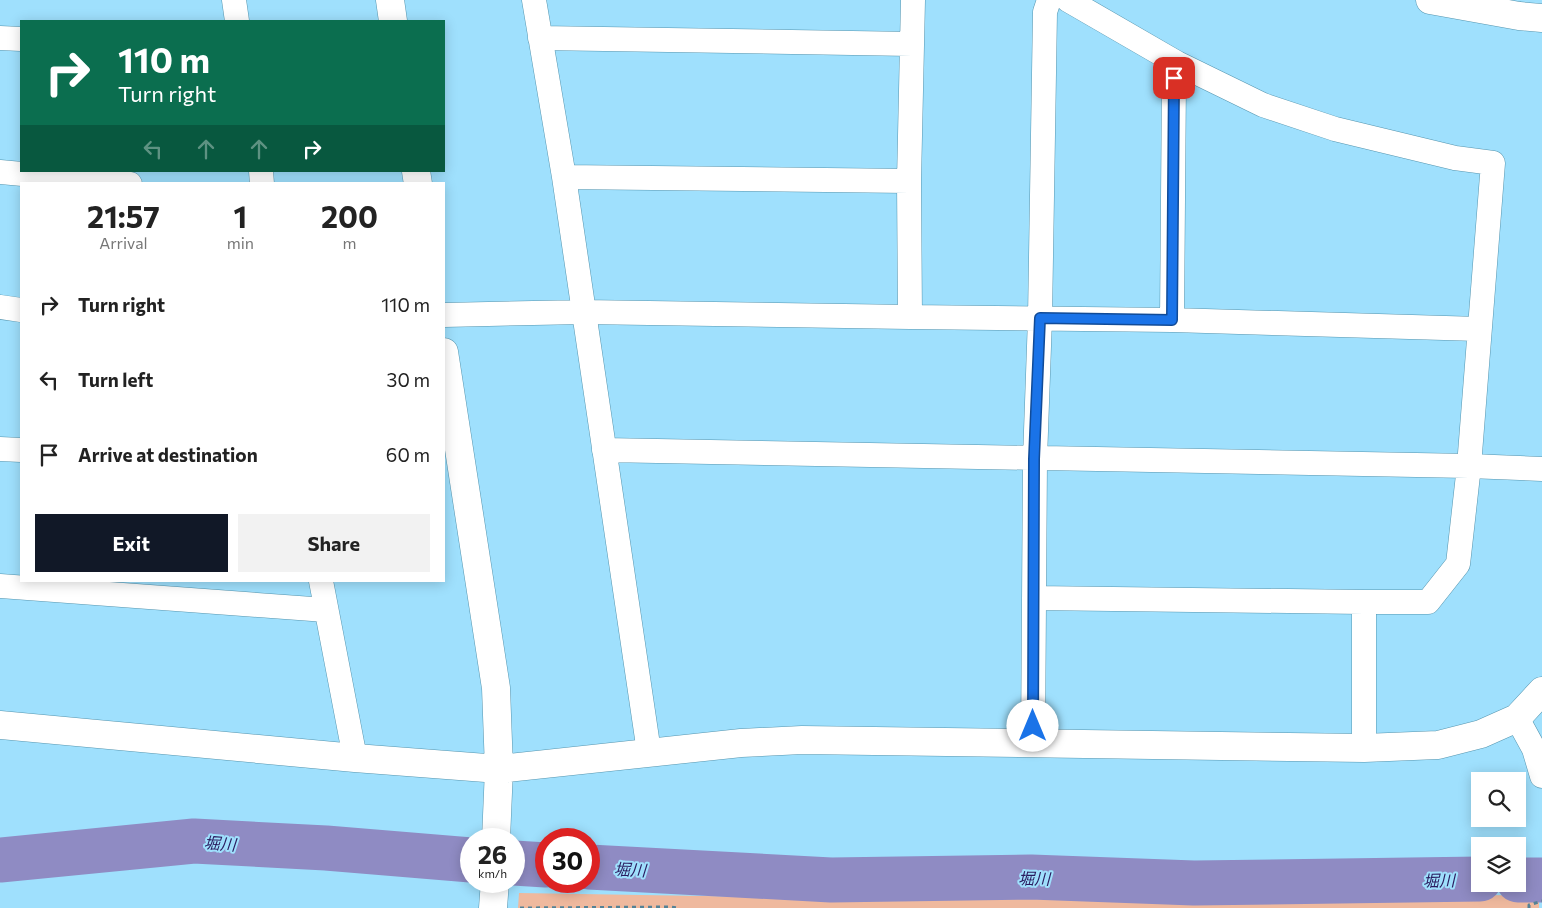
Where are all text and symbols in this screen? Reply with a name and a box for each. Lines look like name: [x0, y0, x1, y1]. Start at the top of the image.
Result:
text: 110 m: [118, 37, 210, 80]
icon: right: [35, 40, 100, 105]
pin: [1153, 57, 1195, 99]
icon: arrive: [1160, 64, 1188, 92]
text: Turn right: [118, 80, 216, 107]
icon: left: [139, 135, 167, 163]
icon: ahead: [192, 135, 220, 163]
icon: ahead: [245, 135, 273, 163]
icon: right: [298, 135, 326, 163]
text: 21:57: [87, 197, 160, 234]
text: 1: [234, 197, 247, 234]
text: 200: [321, 197, 378, 234]
text: Arrival: [99, 233, 148, 252]
text: min: [227, 233, 254, 252]
text: m: [342, 233, 356, 252]
icon: right: [35, 291, 63, 319]
text: Turn right: [78, 293, 165, 316]
text: 110 m: [381, 293, 430, 316]
icon: left: [35, 366, 63, 394]
text: Turn left: [78, 368, 153, 391]
text: 30 m: [387, 368, 430, 391]
icon: arrive: [35, 441, 63, 469]
text: Arrive at destination: [78, 443, 258, 466]
text: 60 m: [386, 443, 430, 466]
button: Exit: [35, 514, 228, 572]
button: Share: [238, 514, 430, 572]
position arrow: [1006, 699, 1058, 751]
map controls: [1471, 772, 1526, 892]
button: search: [1471, 772, 1526, 827]
speed limit sign: 30: [535, 828, 600, 893]
water label: 堀川: [203, 832, 239, 854]
button: layers: [1471, 837, 1526, 892]
text: 26: [478, 839, 507, 869]
water label: 堀川: [614, 859, 648, 879]
text: km/h: [478, 866, 507, 880]
water label: 堀川: [1018, 868, 1052, 888]
water label: 堀川: [1423, 870, 1457, 890]

